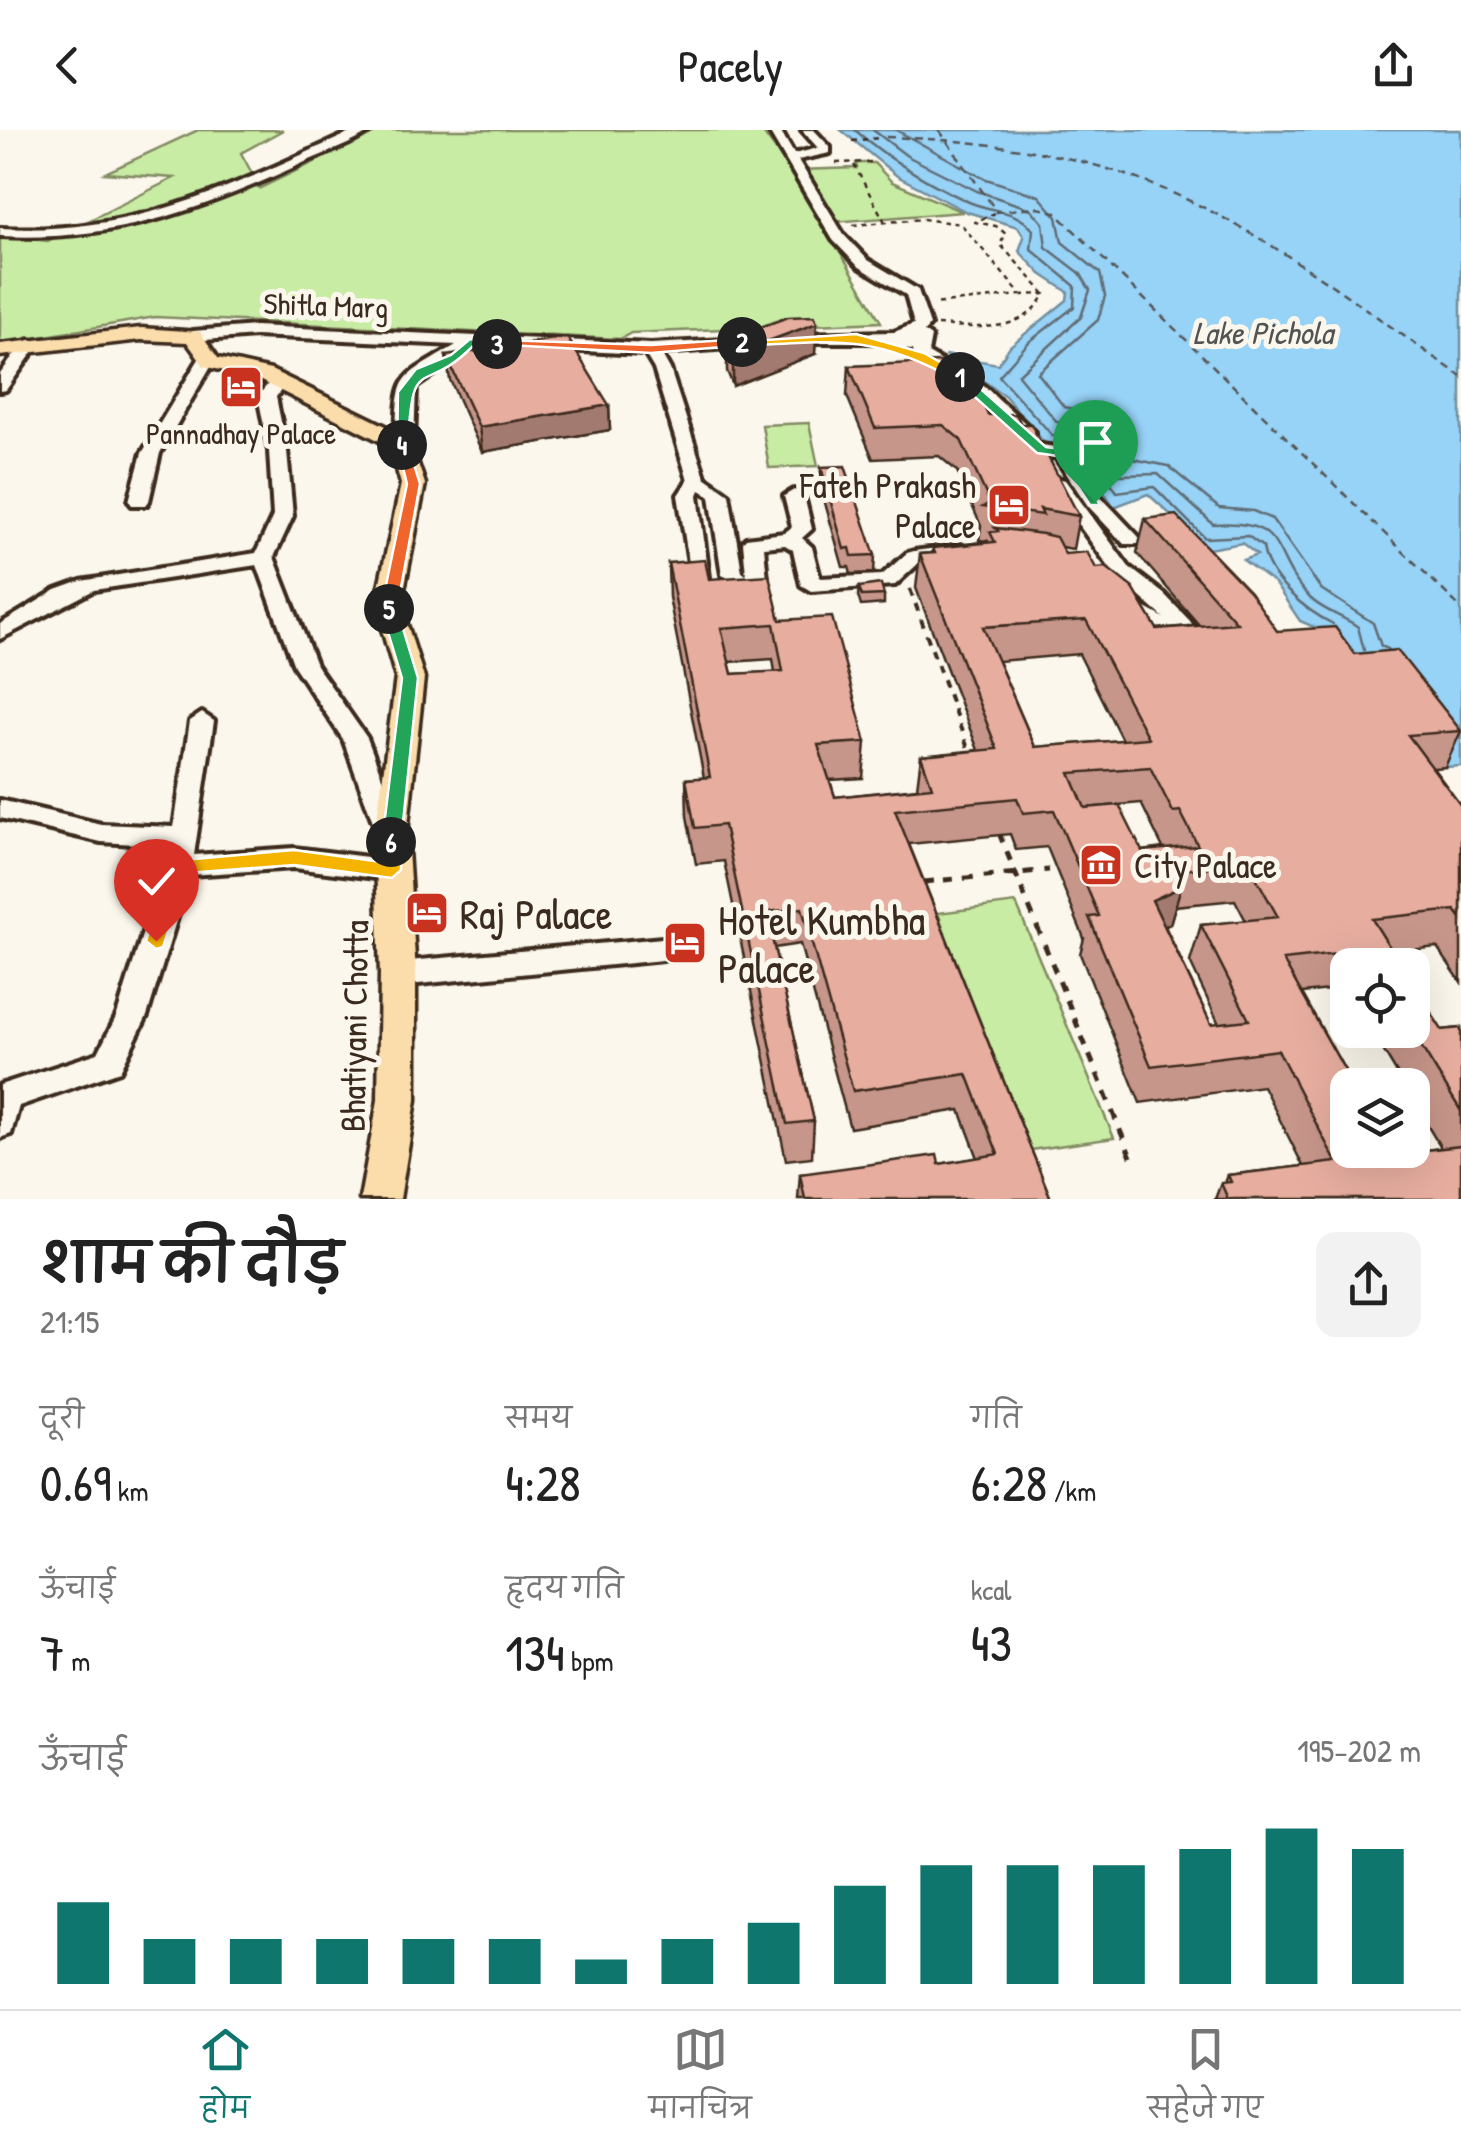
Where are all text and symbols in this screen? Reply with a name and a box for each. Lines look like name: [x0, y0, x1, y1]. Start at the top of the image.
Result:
text: Pacely: [678, 35, 783, 96]
icon: back: [40, 38, 95, 93]
icon: share: [1366, 38, 1421, 93]
street label: Shitla Marg: [263, 283, 389, 327]
water label: Lake Pichola: [1193, 311, 1337, 354]
pin: 2: [717, 317, 767, 367]
pin: 3: [472, 319, 522, 369]
text: 2: [735, 323, 749, 361]
text: 3: [491, 325, 503, 363]
pin: 1: [935, 352, 985, 402]
text: 1: [955, 358, 965, 396]
hotel icon: Pannadhay Palace: [218, 364, 264, 410]
pin: [1053, 400, 1138, 503]
place label: Pannadhay Palace: [146, 413, 336, 453]
icon: arrive: [1068, 415, 1123, 470]
pin: 4: [377, 420, 427, 470]
text: 4: [397, 426, 407, 464]
place label: Fateh Prakash Palace: [799, 462, 976, 549]
hotel icon: Fateh Prakash Palace: [986, 482, 1032, 528]
pin: 5: [364, 584, 414, 634]
text: 5: [383, 590, 395, 628]
pin: 6: [366, 817, 416, 867]
text: 6: [385, 823, 397, 861]
pin: [114, 839, 199, 942]
museum icon: City Palace: [1078, 842, 1124, 888]
place label: City Palace: [1134, 842, 1277, 889]
icon: check: [129, 854, 184, 909]
place label: Raj Palace: [460, 885, 612, 942]
hotel icon: Raj Palace: [404, 890, 450, 936]
place label: Hotel Kumbha Palace: [718, 891, 925, 996]
street label: Bhatiyani Chotta: [329, 919, 379, 1132]
hotel icon: Hotel Kumbha Palace: [662, 920, 708, 966]
map controls: [1330, 948, 1430, 1168]
button: locate: [1330, 948, 1430, 1048]
button: layers: [1330, 1068, 1430, 1168]
text: शाम की दौड़: [40, 1225, 343, 1299]
button: share: [1316, 1232, 1421, 1337]
text: 21:15: [40, 1300, 99, 1343]
text: दूरी: [40, 1399, 84, 1437]
text: समय: [505, 1399, 572, 1437]
text: गति: [971, 1399, 1022, 1437]
text: 0.69: [40, 1449, 111, 1517]
text: 4:28: [505, 1449, 581, 1517]
text: 6:28: [971, 1449, 1047, 1517]
text: km: [111, 1472, 149, 1510]
text: /km: [1047, 1472, 1096, 1510]
text: ऊँचाई: [40, 1569, 115, 1607]
text: हृदय गति: [505, 1569, 624, 1607]
text: kcal: [971, 1571, 1012, 1609]
text: 43: [971, 1609, 1012, 1677]
text: 7: [40, 1619, 65, 1687]
text: 134: [505, 1619, 565, 1687]
text: m: [65, 1642, 90, 1680]
text: bpm: [565, 1642, 614, 1680]
text: 195–202 m: [1297, 1729, 1421, 1772]
text: ऊँचाई: [40, 1737, 126, 1780]
tab: होम: [198, 2022, 253, 2139]
tab: मानचित्र: [649, 2022, 752, 2139]
tab: सहेजे गए: [1147, 2022, 1263, 2139]

